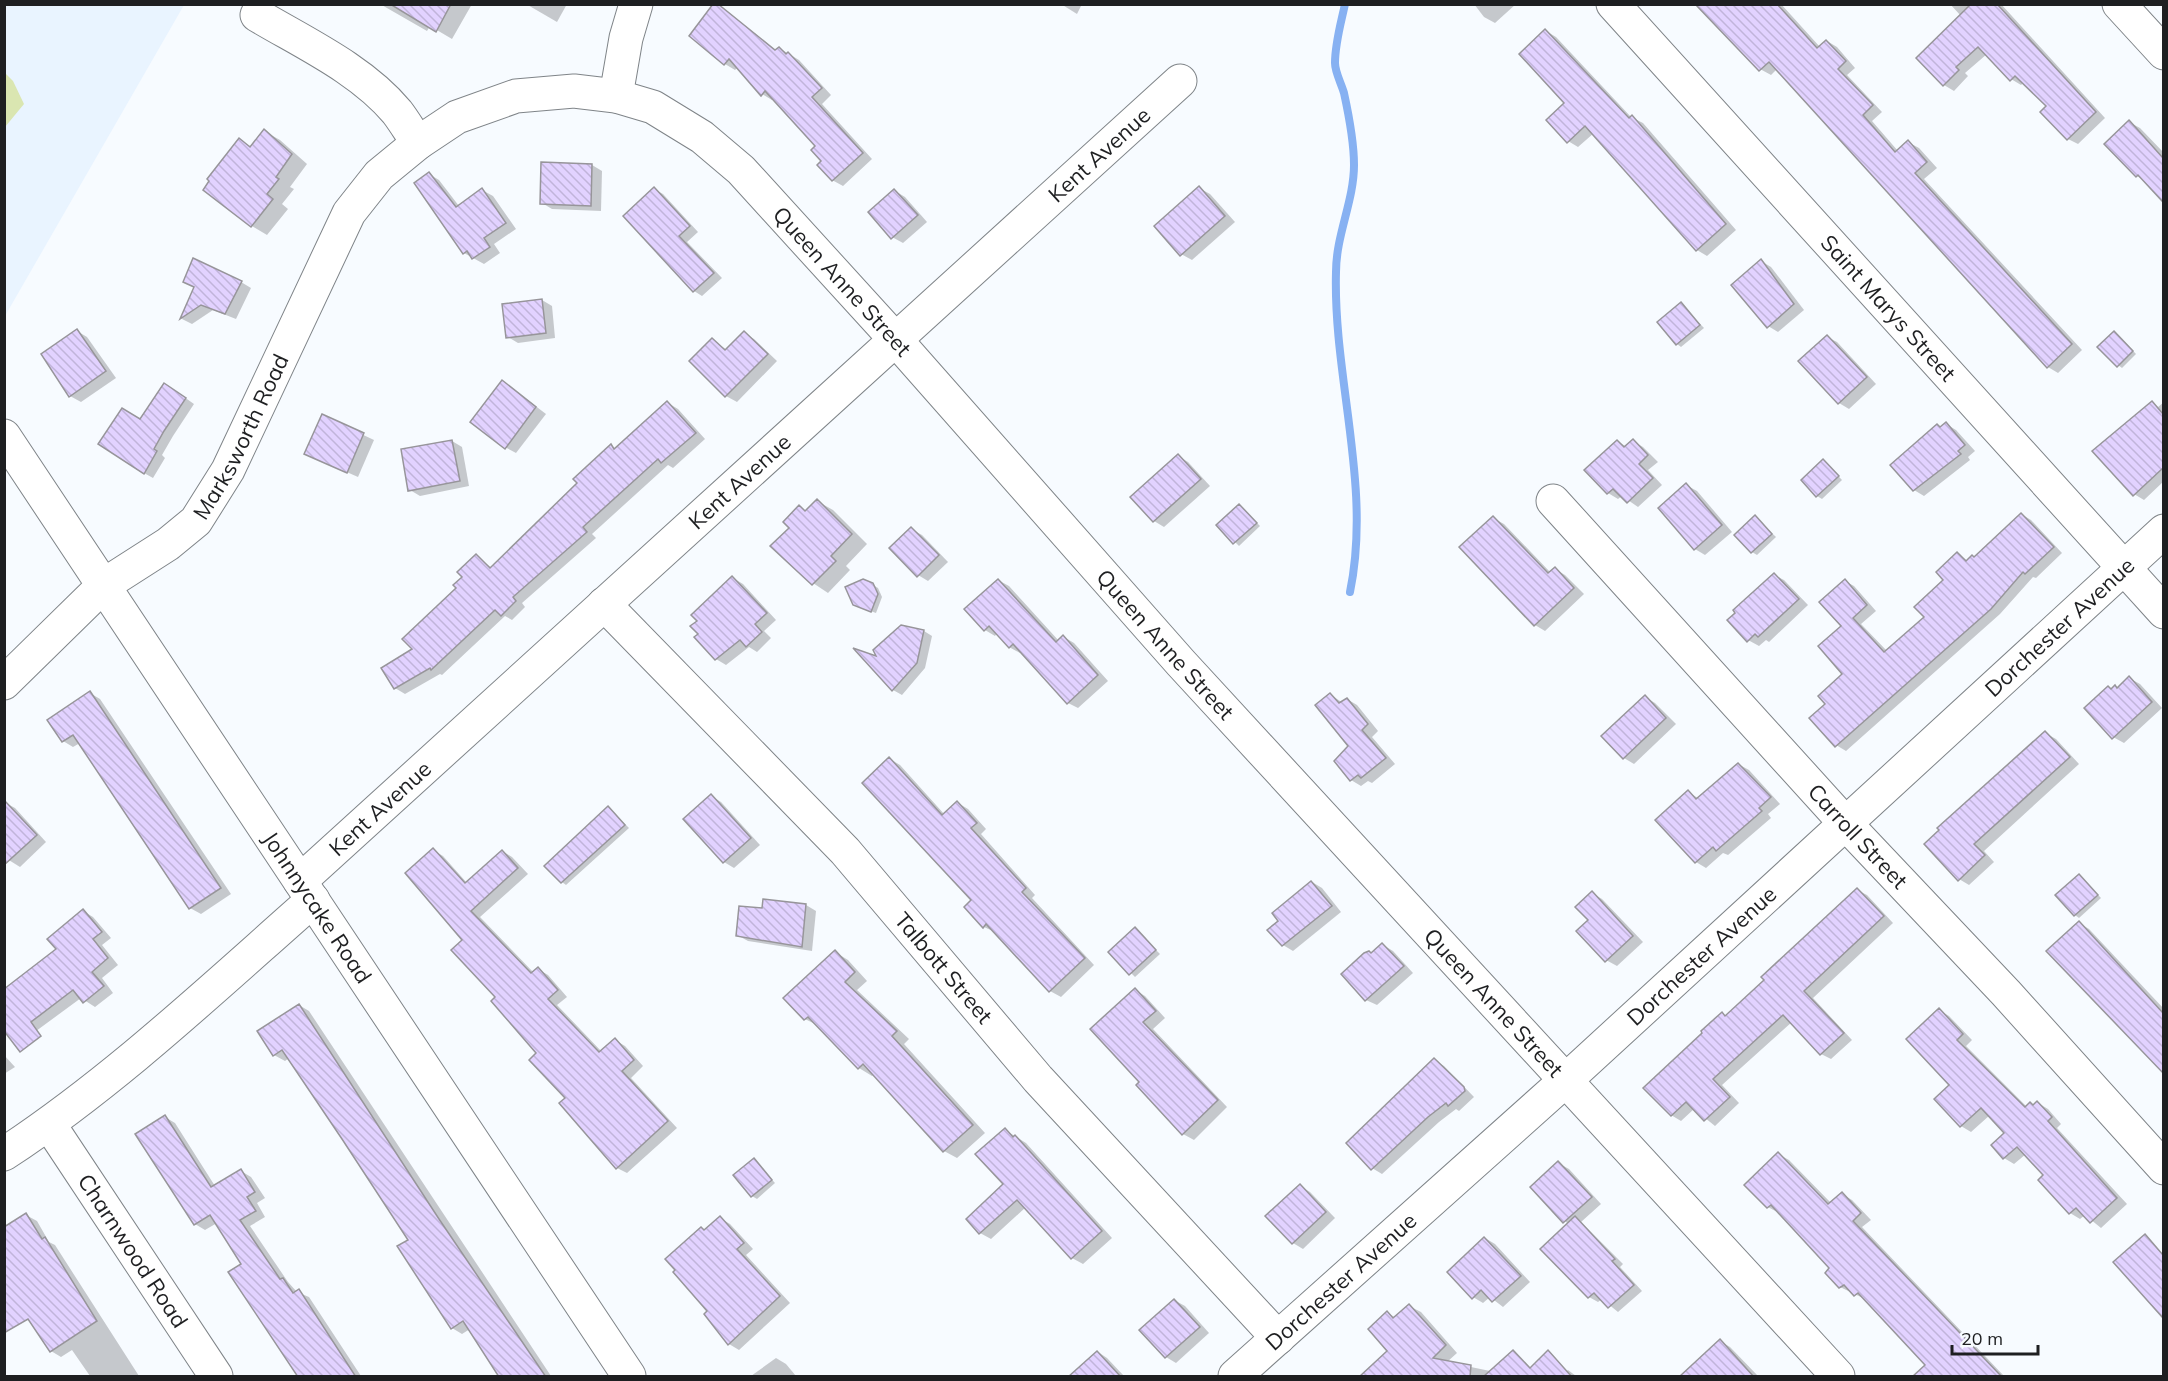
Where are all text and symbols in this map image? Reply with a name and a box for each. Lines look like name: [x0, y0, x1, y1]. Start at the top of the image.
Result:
street label: Kent Avenue: [1042, 101, 1156, 208]
street label: Queen Anne Street: [767, 201, 918, 362]
street label: Saint Marys Street: [1815, 229, 1962, 387]
street label: Marksworth Road: [187, 349, 295, 525]
street label: Kent Avenue: [682, 428, 797, 535]
street label: Dorchester Avenue: [1979, 551, 2140, 703]
street label: Queen Anne Street: [1091, 563, 1240, 726]
street label: Kent Avenue: [323, 755, 437, 862]
street label: Carroll Street: [1802, 778, 1914, 895]
street label: Johnnycake Road: [257, 826, 378, 989]
street label: Dorchester Avenue: [1621, 880, 1782, 1031]
street label: Talbott Street: [889, 906, 999, 1029]
street label: Queen Anne Street: [1418, 922, 1570, 1083]
street label: Charnwood Road: [72, 1168, 194, 1333]
street label: Dorchester Avenue: [1259, 1206, 1422, 1356]
scale bar: [1952, 1318, 2038, 1356]
text: 20 m: [1961, 1327, 2003, 1350]

